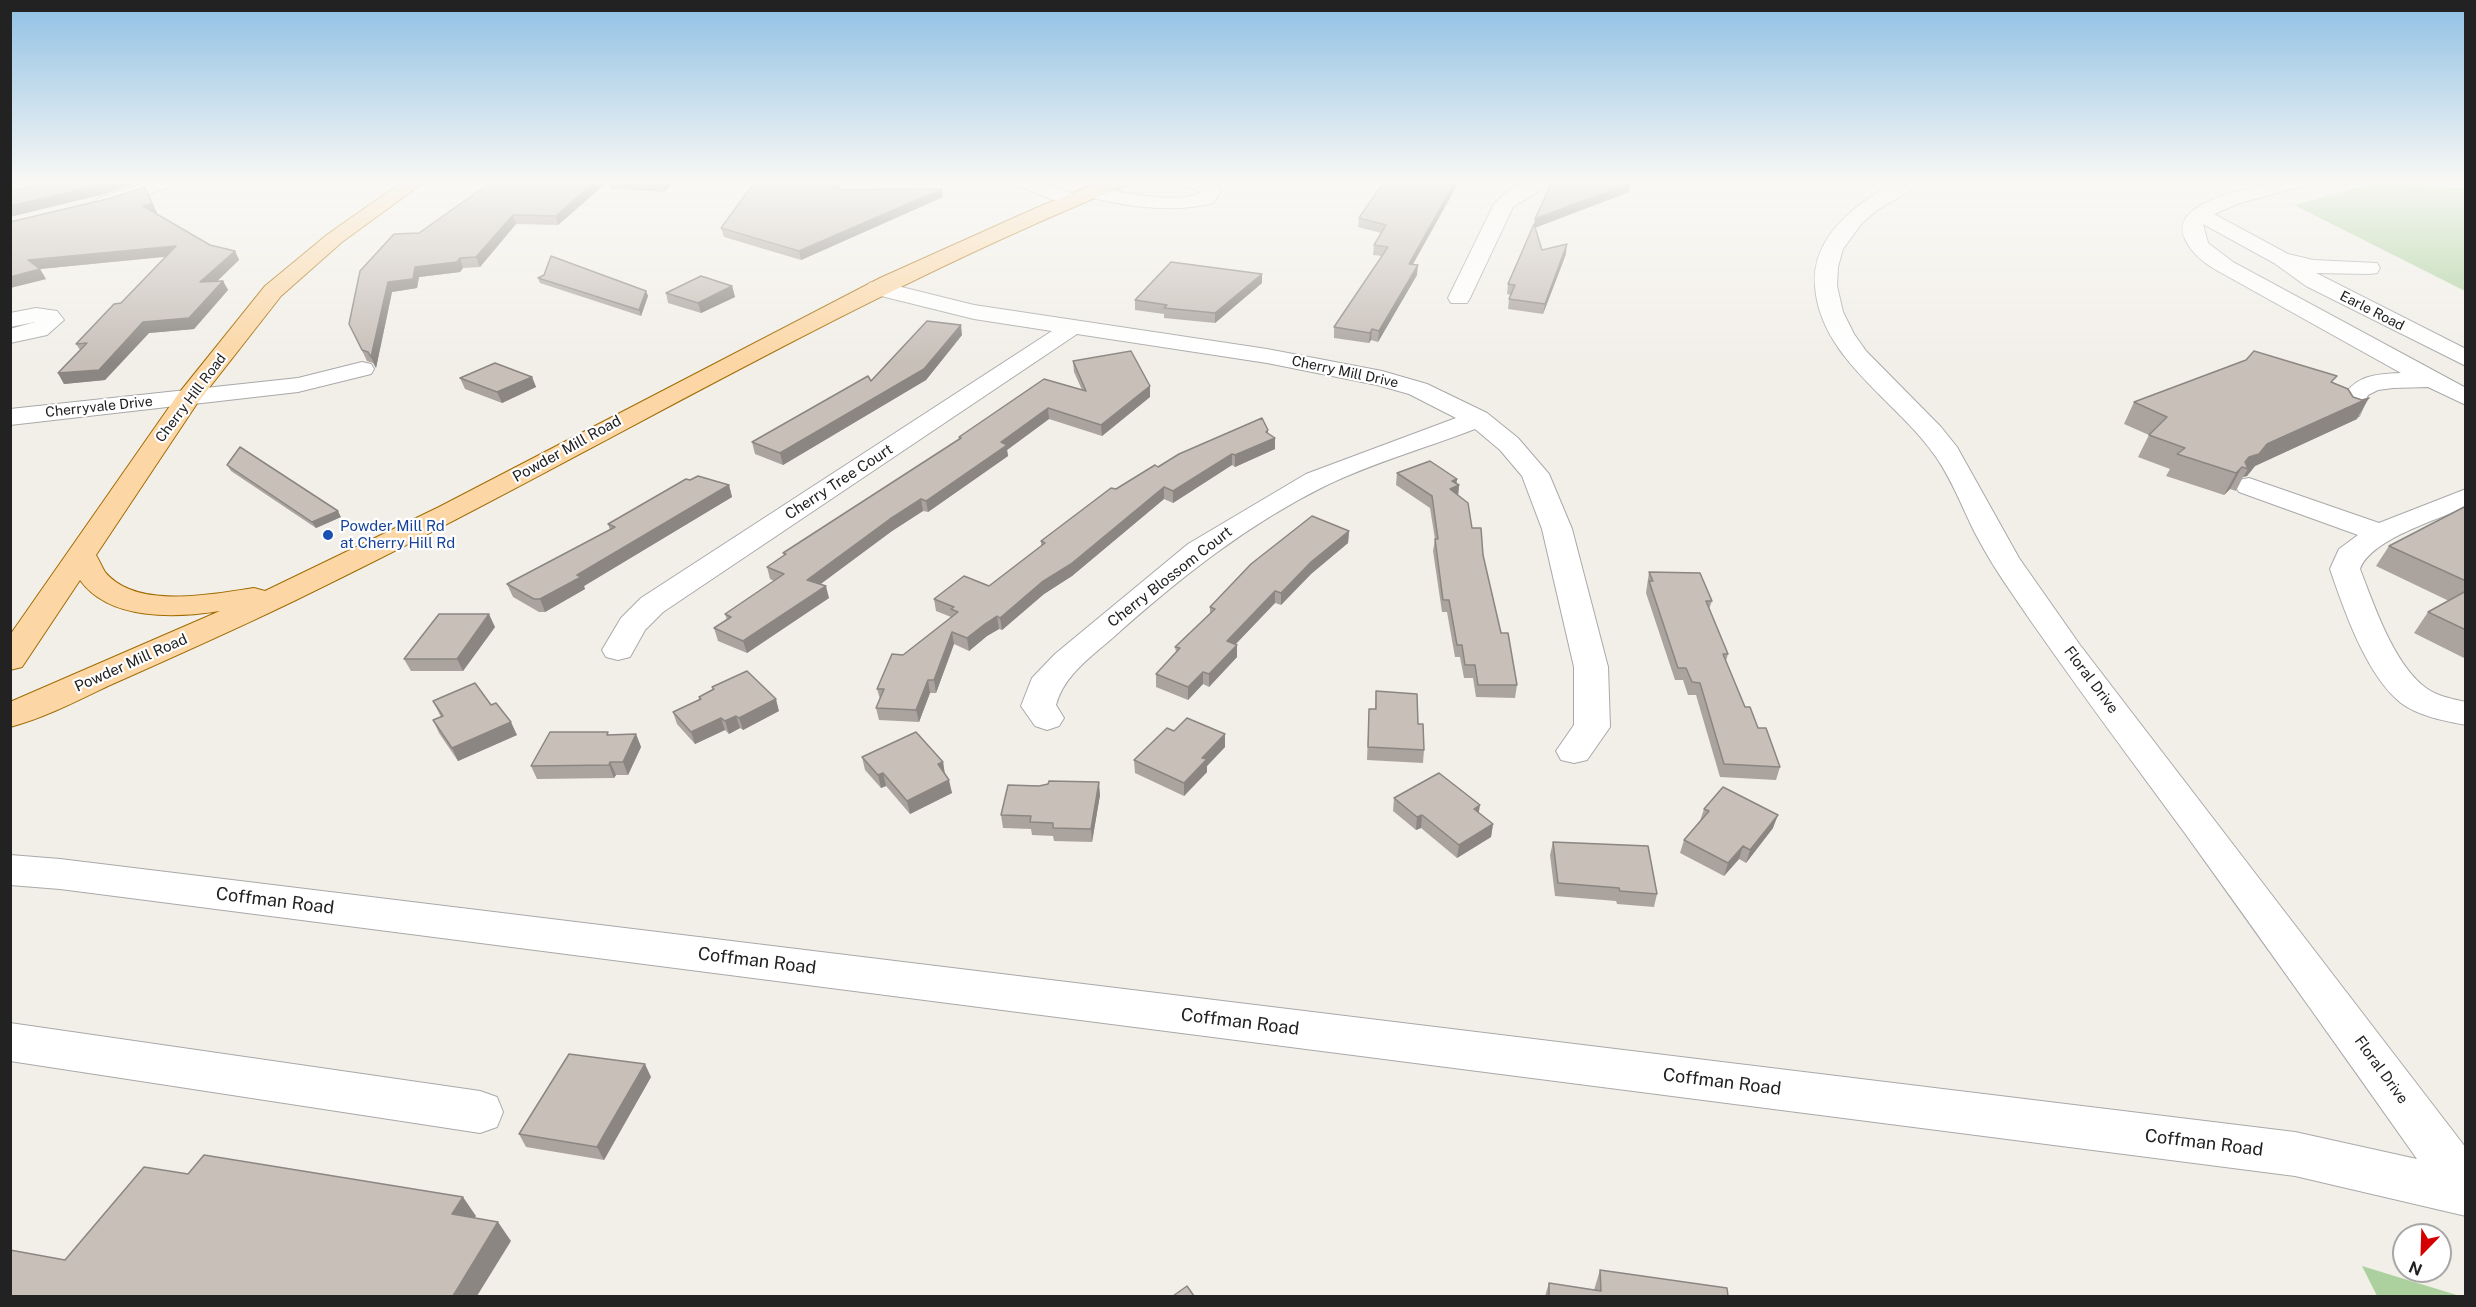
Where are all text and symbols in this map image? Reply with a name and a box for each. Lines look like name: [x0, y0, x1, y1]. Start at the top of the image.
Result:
street label: Earle Road: [2337, 288, 2407, 334]
street label: Cherry Hill Road: [152, 350, 230, 446]
street label: Cherry Mill Drive: [1290, 352, 1400, 392]
street label: Cherryvale Drive: [45, 393, 153, 421]
street label: Powder Mill Road: [510, 412, 624, 486]
street label: Cherry Tree Court: [782, 440, 896, 524]
place label: Powder Mill Rd at Cherry Hill Rd: [340, 517, 455, 552]
street label: Cherry Blossom Court: [1104, 523, 1236, 631]
marker: Powder Mill Rd at Cherry Hill Rd: [321, 528, 335, 542]
street label: Powder Mill Road: [72, 630, 190, 696]
street label: Floral Drive: [2060, 643, 2122, 717]
street label: Coffman Road: [215, 883, 335, 919]
street label: Coffman Road: [697, 943, 817, 979]
street label: Coffman Road: [1180, 1004, 1300, 1040]
street label: Floral Drive: [2350, 1033, 2412, 1107]
street label: Coffman Road: [1662, 1064, 1782, 1100]
street label: Coffman Road: [2144, 1125, 2264, 1161]
north arrow: [2392, 1223, 2452, 1283]
text: N: [2406, 1257, 2425, 1279]

